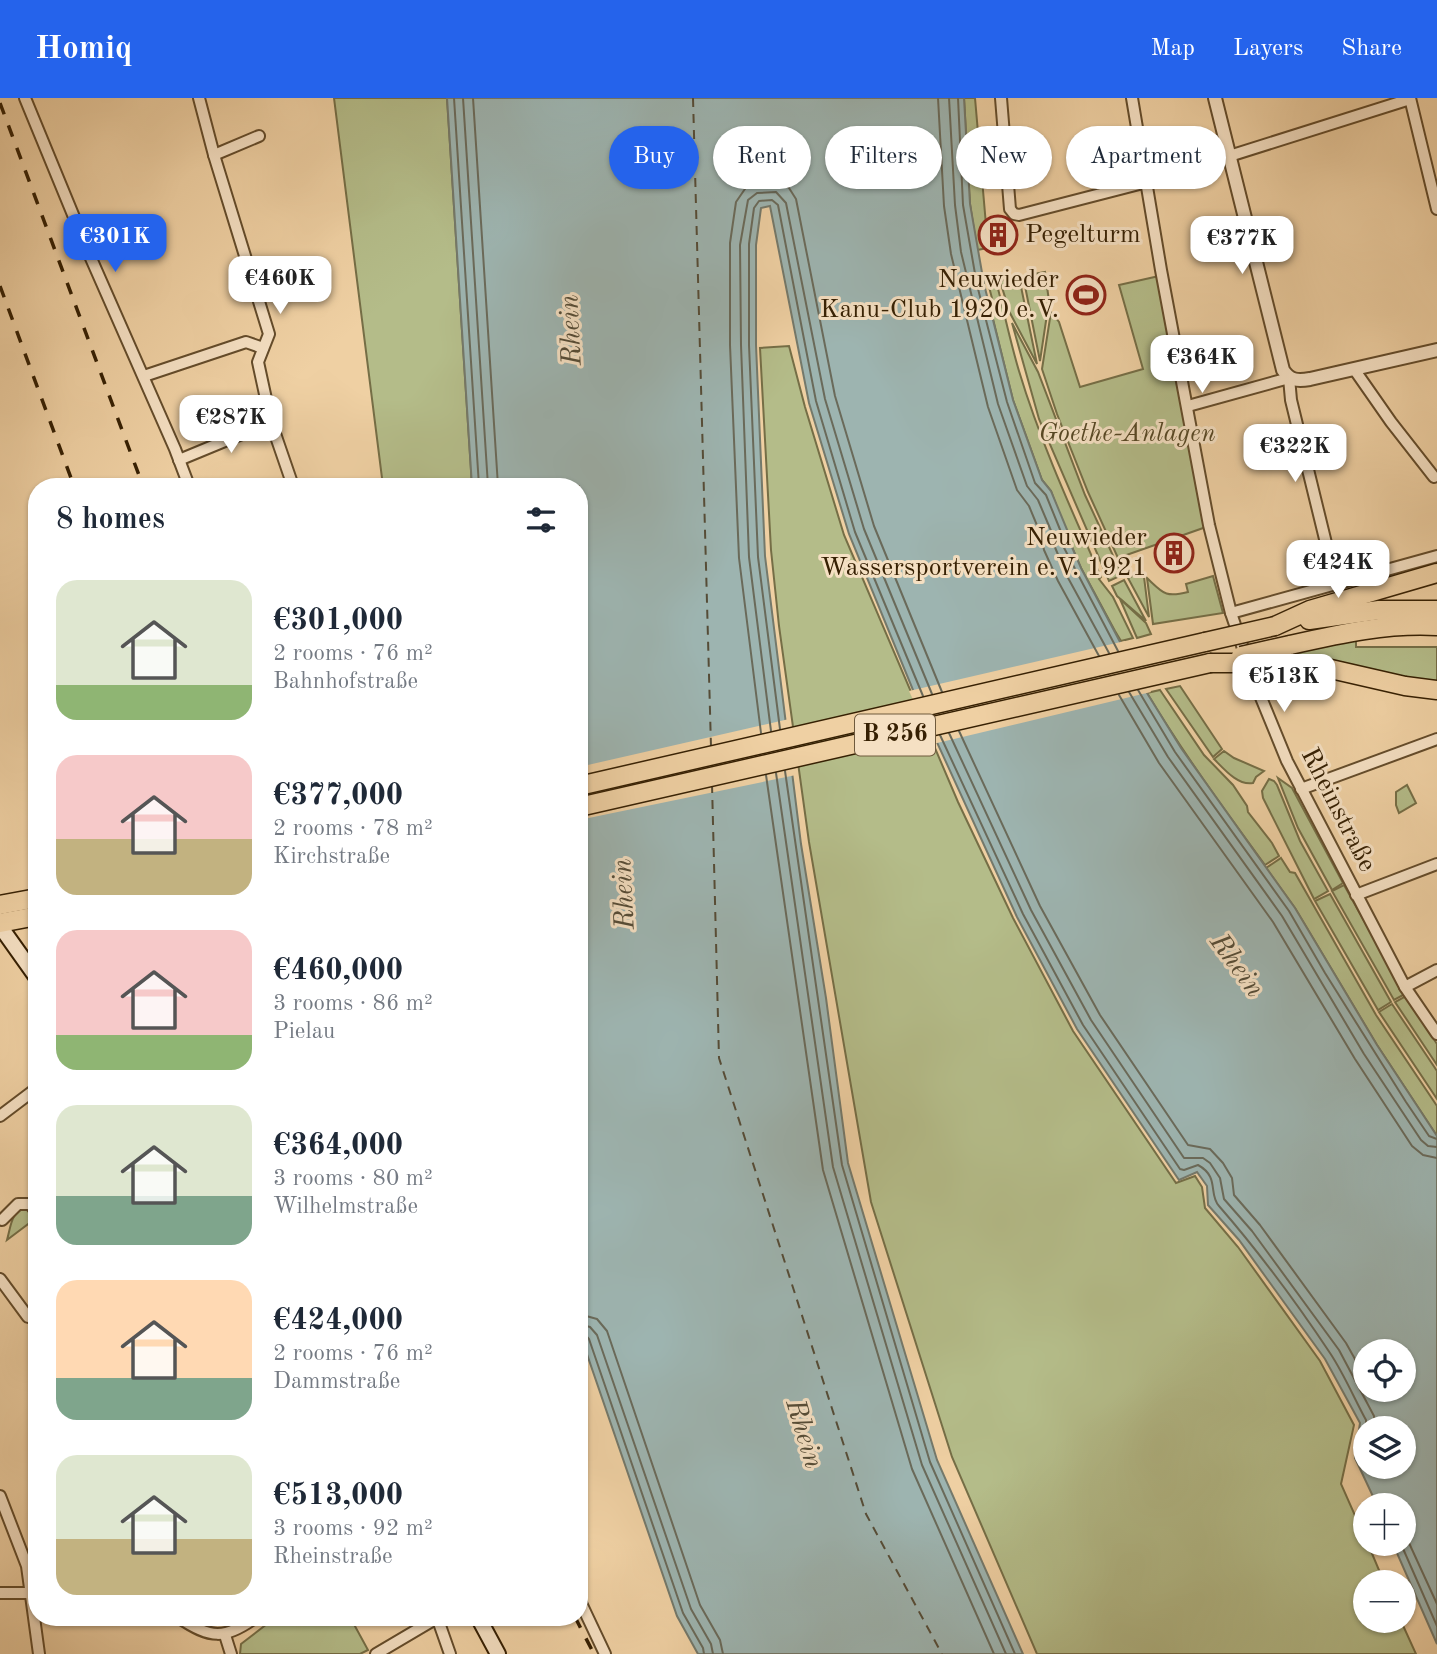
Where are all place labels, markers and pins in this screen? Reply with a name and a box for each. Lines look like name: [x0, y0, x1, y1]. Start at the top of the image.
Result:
pin: €301K: [66, 214, 164, 274]
building icon: Pegelturm: [977, 214, 1019, 256]
pin: €377K: [1193, 216, 1291, 276]
place label: Pegelturm: [1025, 222, 1141, 248]
pin: €460K: [231, 256, 329, 316]
place label: Neuwieder Kanu-Club 1920 e.V.: [820, 267, 1059, 323]
sports icon: Neuwieder Kanu-Club 1920 e.V.: [1065, 274, 1107, 316]
pin: €364K: [1153, 336, 1251, 395]
pin: €287K: [182, 396, 280, 455]
pin: €322K: [1246, 424, 1344, 484]
place label: Neuwieder Wassersportverein e.V. 1921: [820, 525, 1147, 581]
building icon: Neuwieder Wassersportverein e.V. 1921: [1153, 532, 1195, 574]
pin: €424K: [1289, 540, 1387, 600]
pin: €513K: [1235, 654, 1333, 714]

